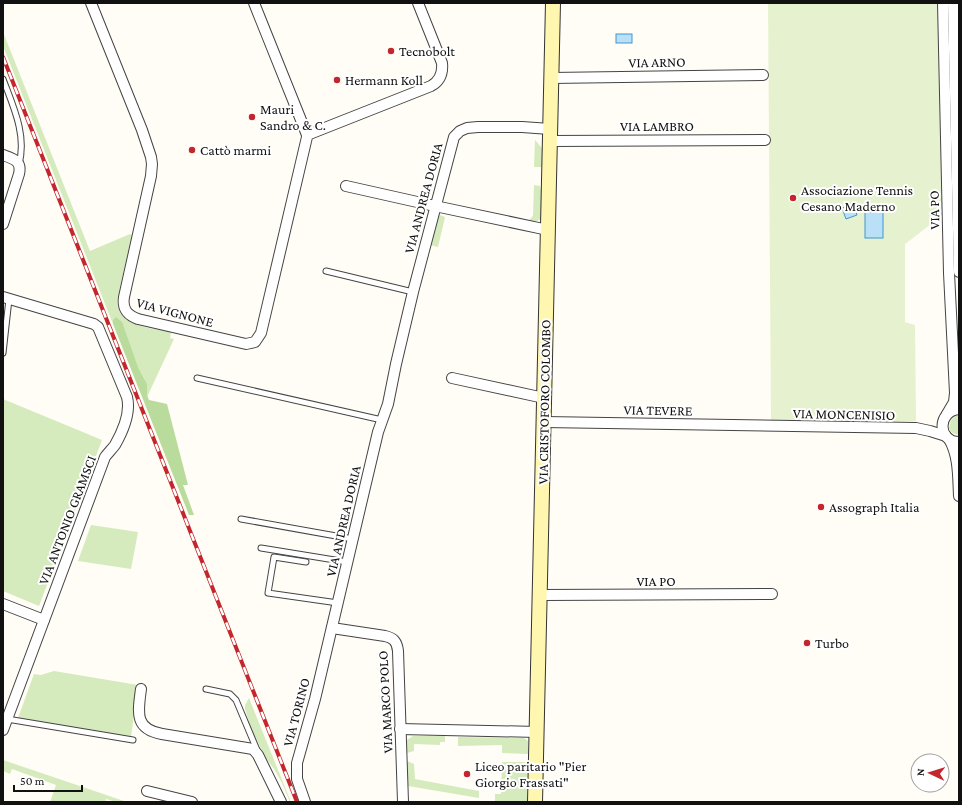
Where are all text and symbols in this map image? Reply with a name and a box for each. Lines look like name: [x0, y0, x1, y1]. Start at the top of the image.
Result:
place label: Tecnobolt: [399, 43, 455, 59]
marker: Tecnobolt: [386, 46, 396, 56]
street label: VIA ARNO: [628, 54, 686, 70]
place label: Hermann Koll: [345, 72, 423, 88]
marker: Hermann Koll: [332, 75, 342, 85]
place label: Mauri Sandro & C.: [260, 101, 326, 133]
marker: Mauri Sandro & C.: [247, 112, 257, 122]
street label: VIA LAMBRO: [620, 118, 694, 134]
street label: VIA ANDREA DORIA: [401, 141, 445, 255]
place label: Cattò marmi: [200, 142, 271, 158]
marker: Cattò marmi: [187, 145, 197, 155]
place label: Associazione Tennis Cesano Maderno: [801, 182, 913, 214]
street label: VIA PO: [926, 190, 942, 230]
marker: Associazione Tennis Cesano Maderno: [788, 193, 798, 203]
street label: VIA VIGNONE: [135, 294, 216, 330]
street label: VIA CRISTOFORO COLOMBO: [535, 319, 553, 485]
street label: VIA TEVERE: [623, 401, 693, 419]
street label: VIA MONCENISIO: [793, 405, 895, 423]
street label: VIA ANTONIO GRAMSCI: [35, 453, 99, 587]
street label: VIA ANDREA DORIA: [322, 464, 364, 578]
place label: Assograph Italia: [829, 499, 920, 515]
marker: Assograph Italia: [816, 502, 826, 512]
street label: VIA PO: [636, 573, 676, 589]
place label: Turbo: [815, 635, 849, 651]
marker: Turbo: [802, 638, 812, 648]
street label: VIA MARCO POLO: [374, 650, 396, 754]
street label: VIA TORINO: [279, 676, 313, 748]
north arrow: [910, 753, 950, 793]
place label: Liceo paritario "Pier Giorgio Frassati": [475, 758, 586, 790]
scale bar: [14, 767, 82, 793]
text: N: [914, 768, 926, 776]
marker: Liceo paritario "Pier Giorgio Frassati": [462, 769, 472, 779]
text: 50 m: [20, 774, 45, 788]

